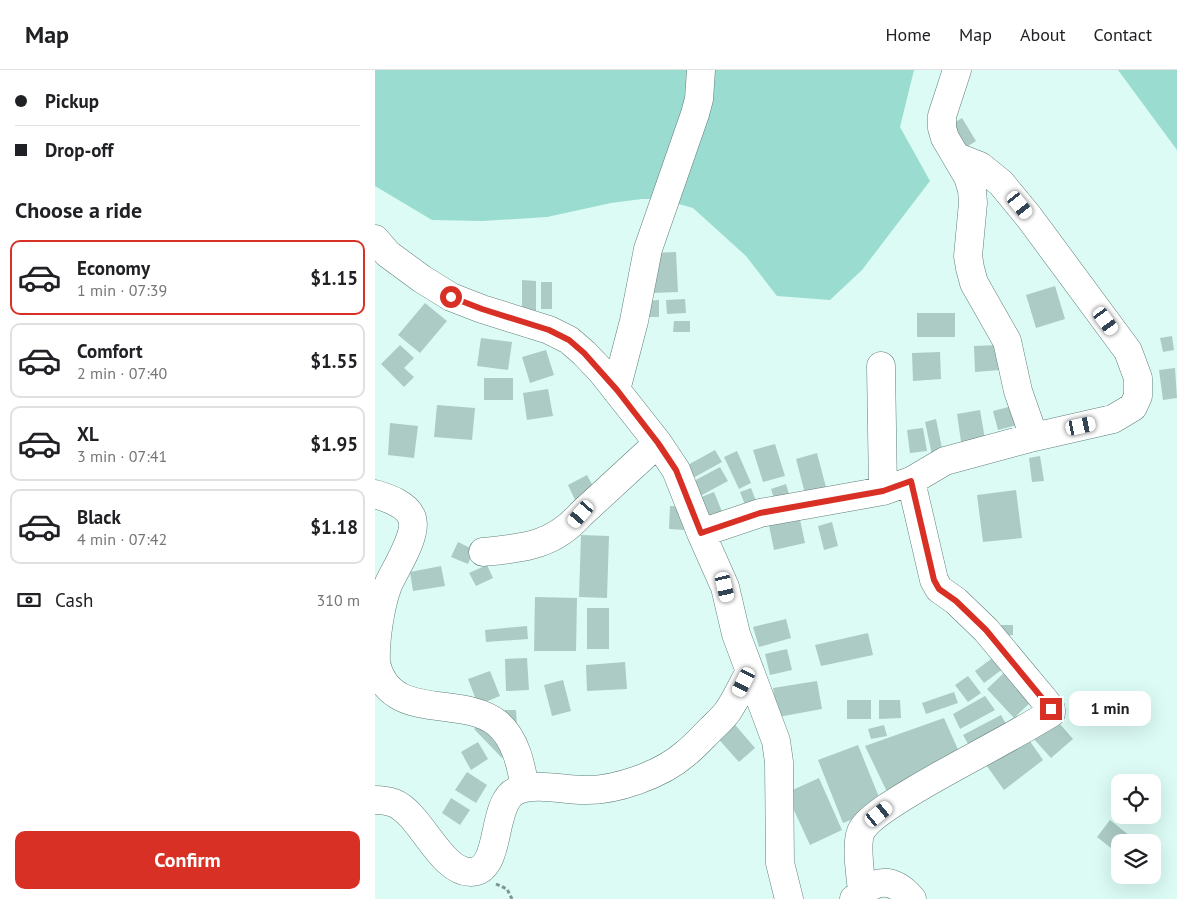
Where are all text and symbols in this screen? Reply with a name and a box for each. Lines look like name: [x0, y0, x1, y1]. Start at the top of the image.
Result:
text: Map: [25, 19, 69, 50]
text: Home: [885, 23, 931, 46]
text: Map: [959, 23, 992, 46]
text: About: [1020, 23, 1066, 46]
text: Contact: [1094, 23, 1152, 46]
text: Pickup: [45, 89, 99, 113]
text: Drop-off: [45, 138, 113, 162]
car: [1004, 189, 1035, 221]
text: Choose a ride: [15, 196, 142, 224]
icon: car: [17, 255, 62, 300]
text: Economy: [77, 256, 150, 280]
text: $1.15: [310, 266, 358, 290]
text: 1 min · 07:39: [77, 280, 167, 300]
route start: [440, 286, 462, 308]
car: [1091, 304, 1120, 338]
icon: car: [17, 338, 62, 383]
text: Comfort: [77, 339, 143, 363]
text: $1.55: [310, 349, 358, 373]
text: 2 min · 07:40: [77, 363, 167, 383]
car: [1064, 416, 1097, 436]
icon: car: [17, 421, 62, 466]
text: XL: [77, 422, 99, 446]
text: $1.95: [310, 432, 358, 456]
text: 3 min · 07:41: [77, 446, 167, 466]
car: [565, 498, 596, 530]
icon: car: [17, 504, 62, 549]
text: Black: [77, 505, 121, 529]
text: $1.18: [310, 515, 358, 539]
text: 4 min · 07:42: [77, 529, 167, 549]
car: [714, 571, 735, 603]
icon: cash: [15, 586, 43, 614]
text: Cash: [55, 588, 93, 612]
text: 310 m: [317, 590, 360, 610]
car: [730, 665, 757, 699]
callout: 1 min: [1069, 692, 1151, 726]
route end: [1040, 698, 1062, 720]
text: 1 min: [1090, 698, 1130, 718]
map controls: [1111, 774, 1161, 884]
button: locate: [1111, 774, 1161, 824]
car: [862, 799, 895, 829]
button: Confirm: [15, 831, 360, 889]
button: layers: [1111, 834, 1161, 884]

